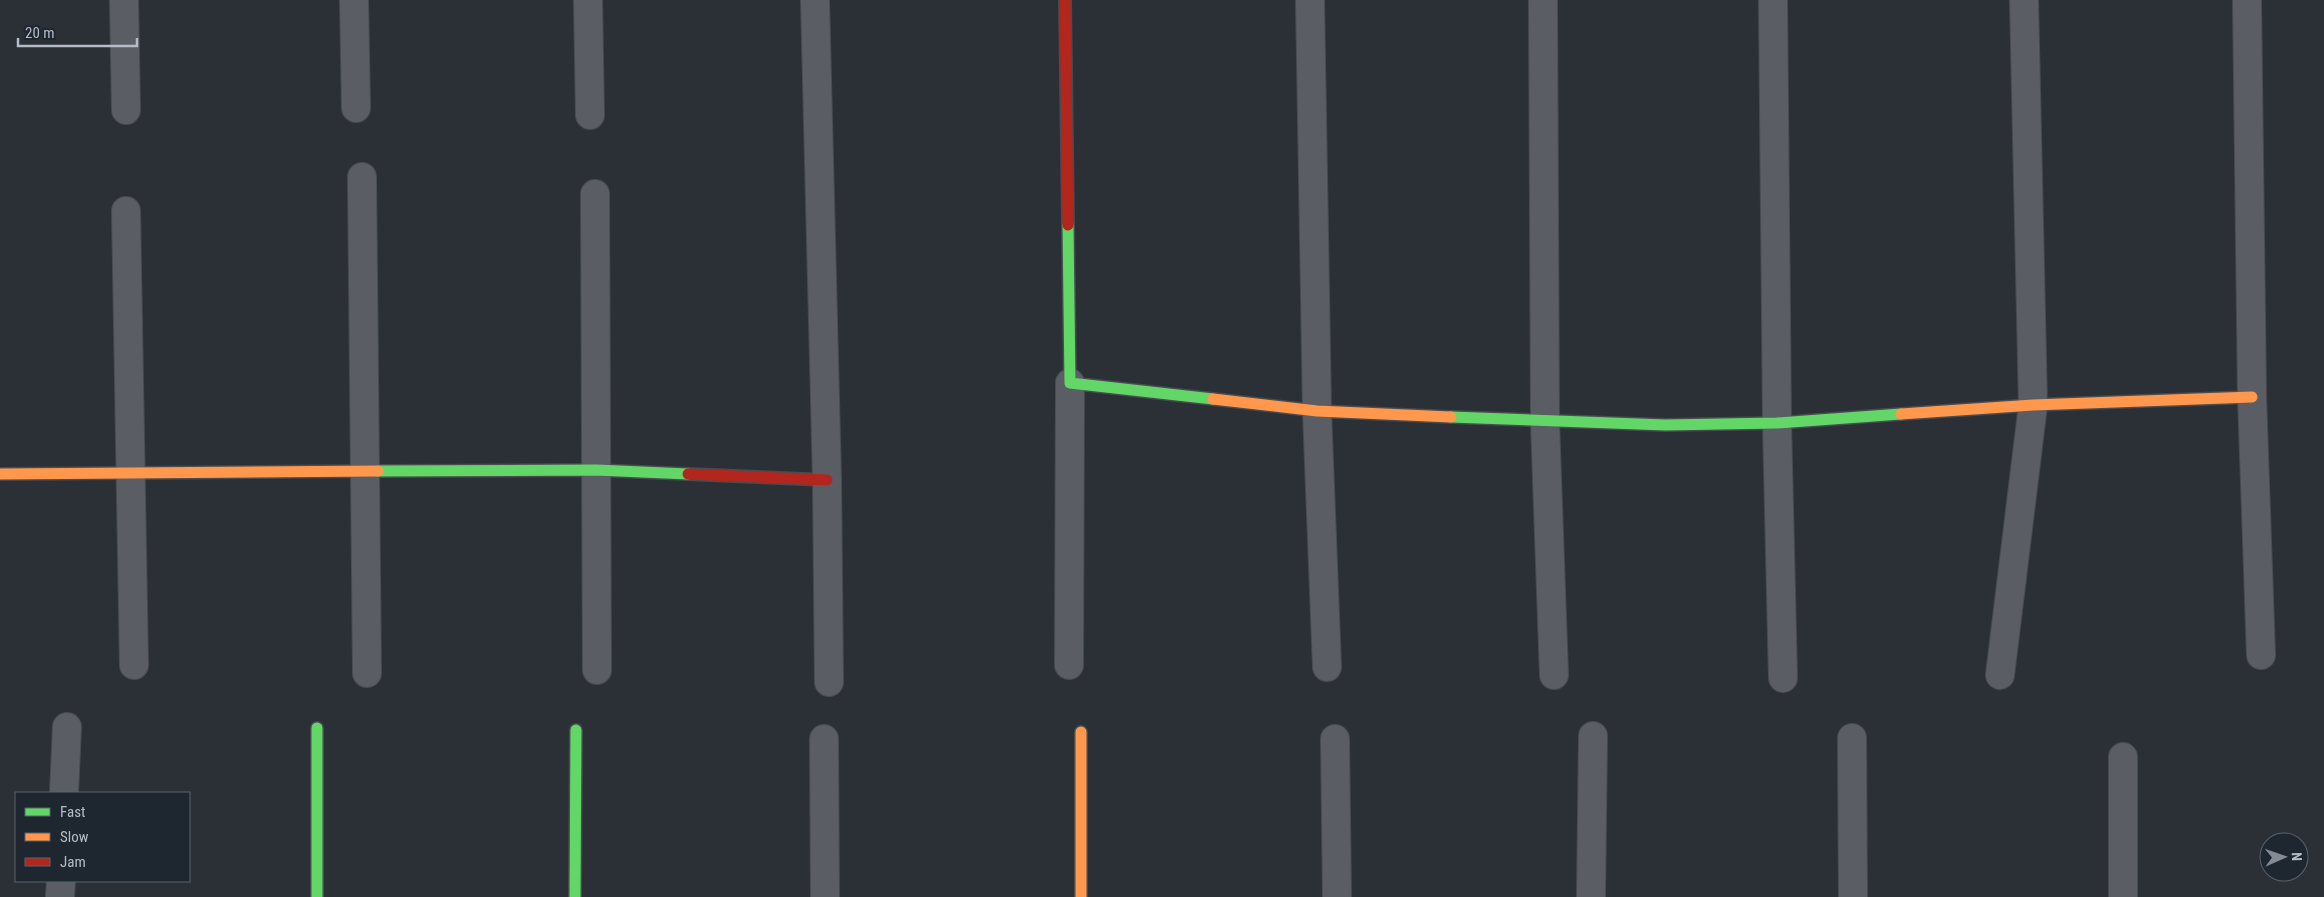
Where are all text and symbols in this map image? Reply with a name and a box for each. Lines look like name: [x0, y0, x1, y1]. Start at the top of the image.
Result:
scale bar: [18, 15, 136, 47]
text: 20 m: [25, 24, 55, 42]
legend: [15, 792, 190, 882]
text: Fast: [60, 803, 85, 821]
text: Slow: [60, 828, 89, 846]
north arrow: [2259, 832, 2309, 882]
text: N: [2289, 852, 2305, 861]
text: Jam: [60, 853, 86, 871]

